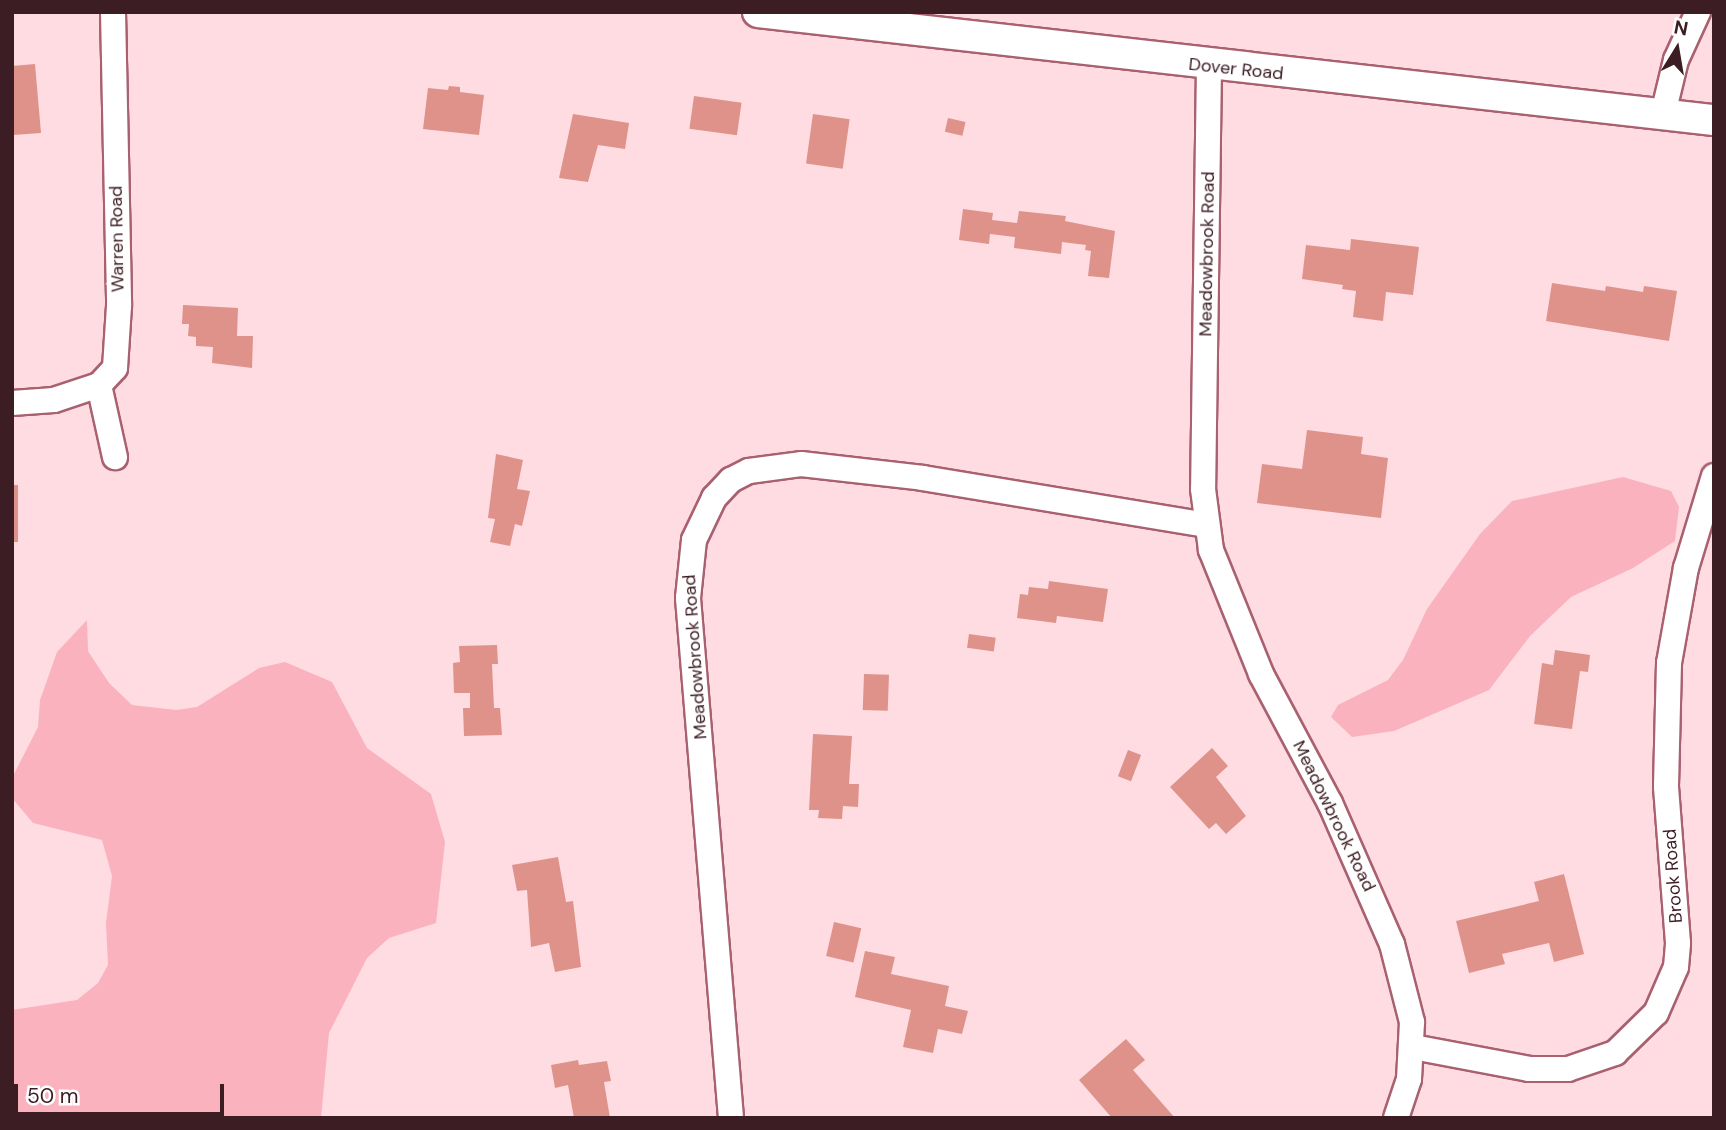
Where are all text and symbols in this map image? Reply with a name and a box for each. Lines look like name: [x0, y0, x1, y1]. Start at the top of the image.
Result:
north arrow: [1642, 14, 1712, 84]
text: N: [1672, 14, 1690, 41]
street label: Dover Road: [1188, 53, 1284, 85]
street label: Meadowbrook Road: [1195, 171, 1219, 337]
street label: Warren Road: [105, 186, 129, 292]
street label: Meadowbrook Road: [678, 574, 712, 740]
street label: Meadowbrook Road: [1288, 737, 1380, 895]
street label: Brook Road: [1659, 828, 1687, 924]
scale bar: [18, 1070, 228, 1114]
text: 50 m: [27, 1082, 78, 1110]

